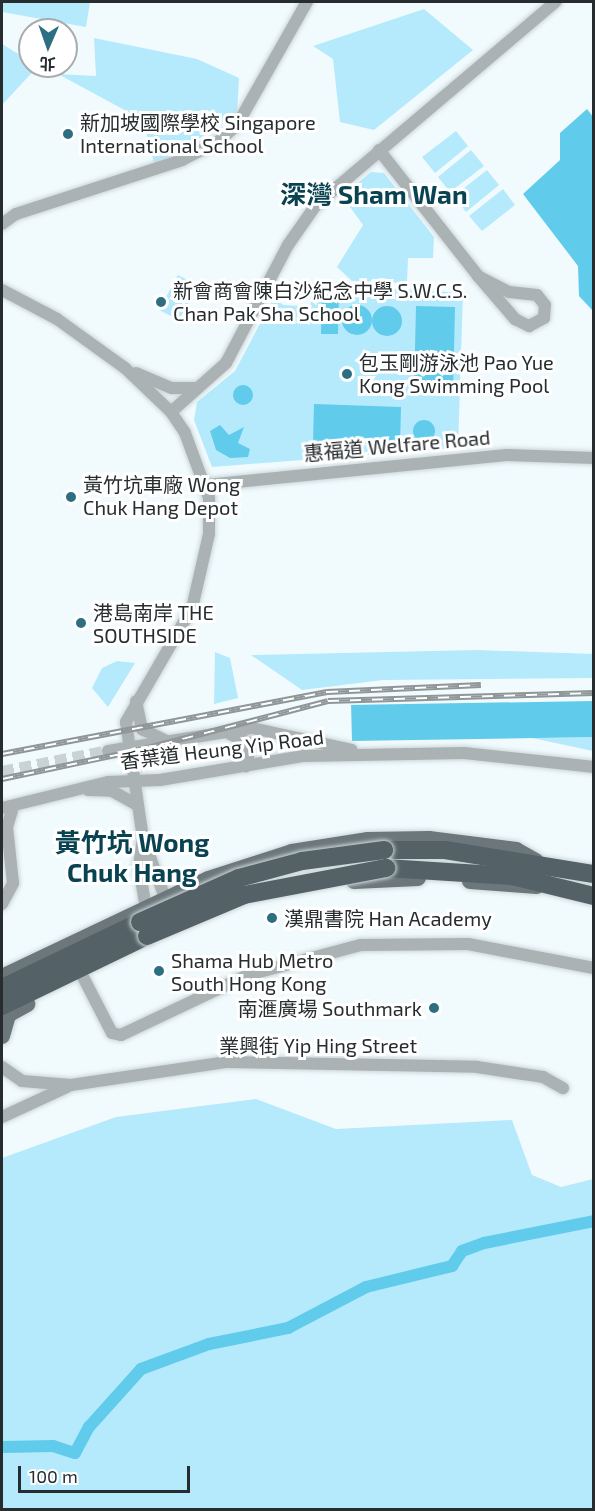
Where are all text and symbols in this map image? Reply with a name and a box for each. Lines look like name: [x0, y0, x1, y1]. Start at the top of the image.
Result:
north arrow: [18, 18, 78, 78]
text: 北: [39, 55, 56, 74]
place label: 新加坡國際學校 Singapore International School: [80, 110, 316, 157]
marker: 新加坡國際學校 Singapore International School: [61, 127, 75, 141]
district label: 深灣 Sham Wan: [280, 178, 468, 210]
place label: 新會商會陳白沙紀念中學 S.W.C.S. Chan Pak Sha School: [173, 278, 467, 325]
marker: 新會商會陳白沙紀念中學 S.W.C.S. Chan Pak Sha School: [154, 295, 168, 309]
place label: 包玉剛游泳池 Pao Yue Kong Swimming Pool: [359, 350, 554, 397]
marker: 包玉剛游泳池 Pao Yue Kong Swimming Pool: [340, 367, 354, 381]
street label: 惠福道 Welfare Road: [303, 425, 491, 465]
place label: 黃竹坑車廠 Wong Chuk Hang Depot: [83, 473, 240, 520]
marker: 黃竹坑車廠 Wong Chuk Hang Depot: [64, 490, 78, 504]
place label: 港島南岸 THE SOUTHSIDE: [93, 600, 214, 647]
marker: 港島南岸 THE SOUTHSIDE: [74, 616, 88, 630]
street label: 香葉道 Heung Yip Road: [118, 725, 326, 773]
district label: 黃竹坑 Wong Chuk Hang: [55, 826, 209, 888]
place label: 漢鼎書院 Han Academy: [284, 906, 492, 930]
marker: 漢鼎書院 Han Academy: [265, 911, 279, 925]
place label: Shama Hub Metro South Hong Kong: [171, 948, 333, 995]
marker: Shama Hub Metro South Hong Kong: [152, 964, 166, 978]
place label: 南滙廣場 Southmark: [238, 996, 422, 1020]
marker: 南滙廣場 Southmark: [427, 1001, 441, 1015]
street label: 業興街 Yip Hing Street: [219, 1033, 417, 1057]
scale bar: [21, 1454, 194, 1492]
text: 100 m: [29, 1465, 78, 1487]

